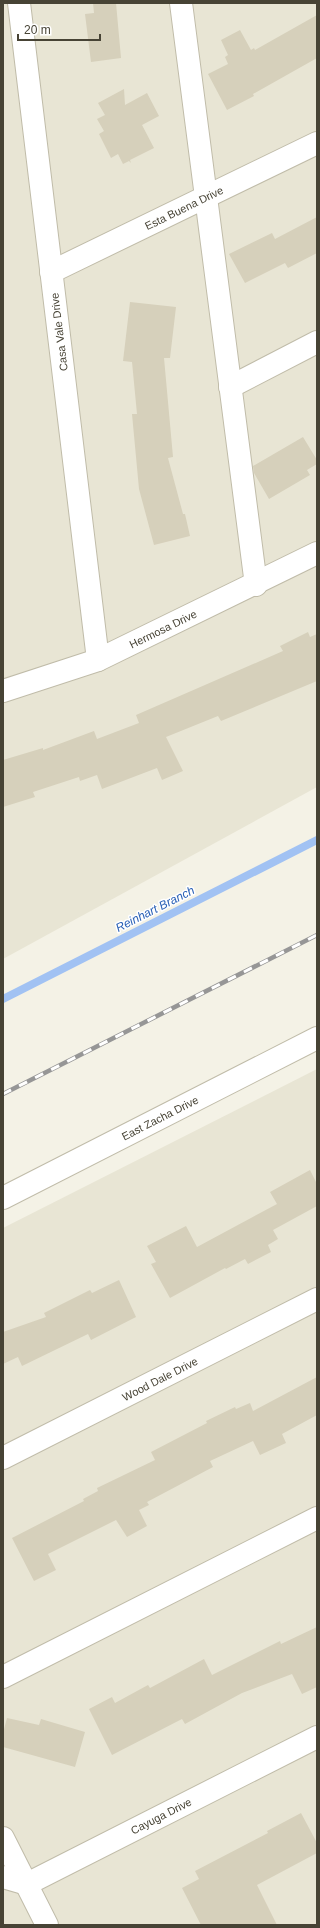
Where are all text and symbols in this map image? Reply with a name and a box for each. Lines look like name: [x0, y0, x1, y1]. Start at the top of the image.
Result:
scale bar: [18, 16, 100, 42]
text: 20 m: [24, 23, 51, 37]
street label: Esta Buena Drive: [143, 184, 225, 232]
street label: Casa Vale Drive: [48, 292, 70, 372]
street label: Hermosa Drive: [127, 608, 199, 650]
water label: Reinhart Branch: [113, 883, 197, 935]
street label: East Zacha Drive: [120, 1094, 200, 1142]
street label: Wood Dale Drive: [120, 1355, 200, 1403]
street label: Cayuga Drive: [129, 1796, 193, 1836]

